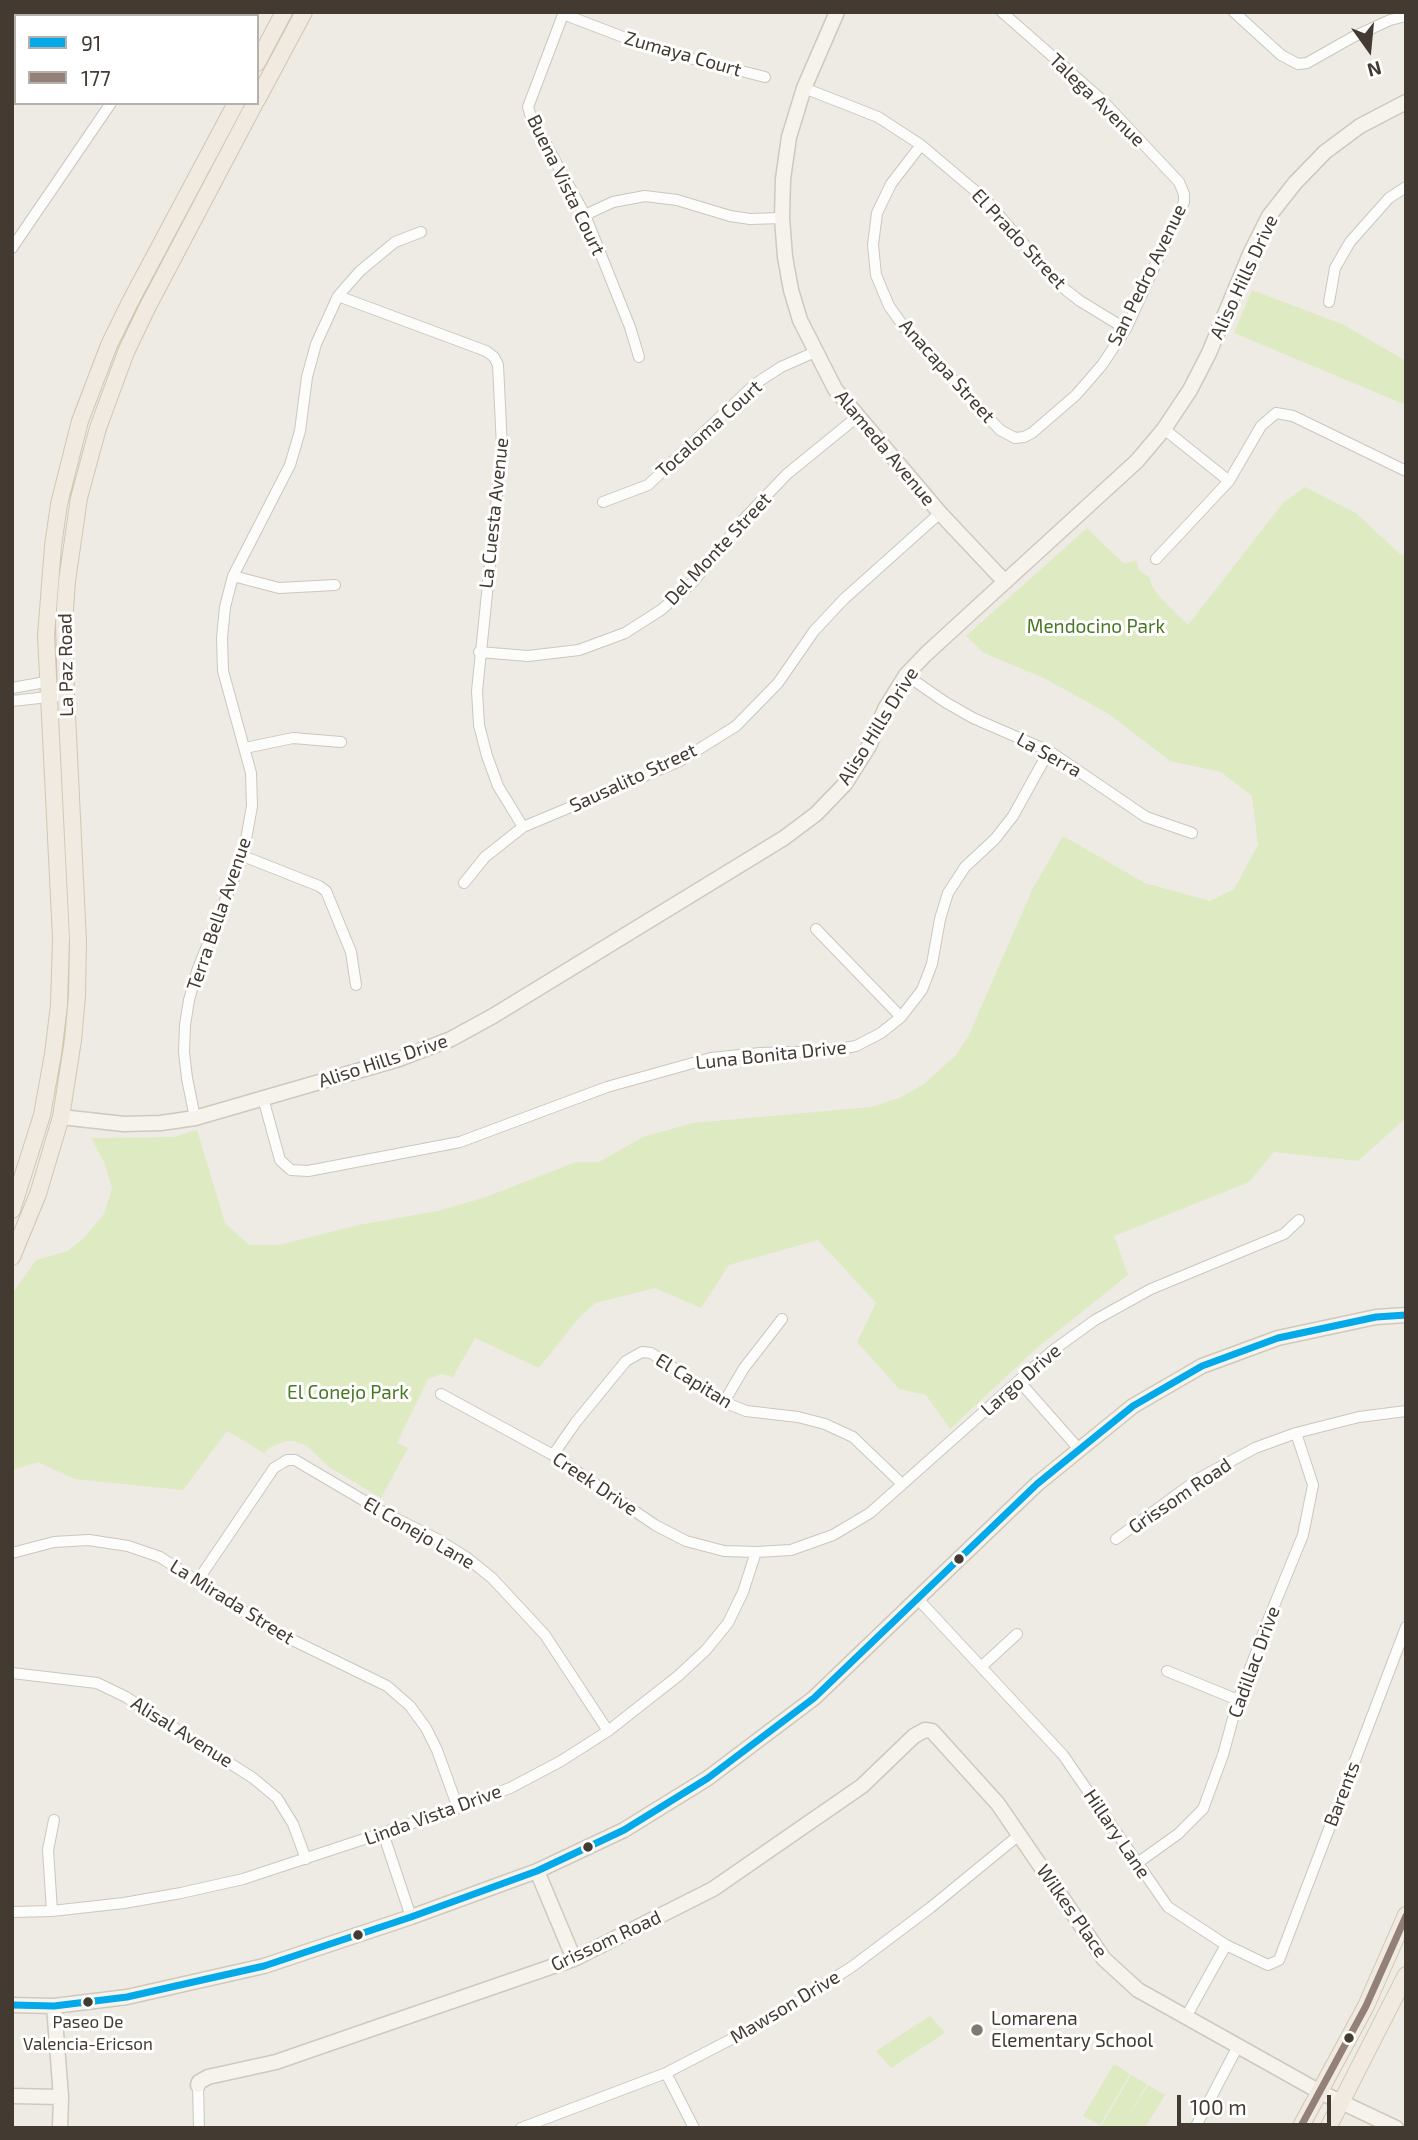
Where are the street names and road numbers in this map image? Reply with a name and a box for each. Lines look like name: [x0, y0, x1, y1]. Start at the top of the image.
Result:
street label: Zumaya Court: [622, 26, 744, 82]
street label: Talega Avenue: [1044, 49, 1150, 151]
street label: Buena Vista Court: [522, 111, 610, 259]
street label: El Prado Street: [967, 184, 1071, 294]
street label: San Pedro Avenue: [1103, 201, 1191, 349]
street label: Aliso Hills Drive: [1205, 211, 1283, 343]
street label: Anacapa Street: [895, 315, 999, 427]
street label: Tocaloma Court: [651, 376, 767, 482]
street label: Alameda Avenue: [830, 386, 940, 510]
street label: La Cuesta Avenue: [475, 436, 513, 590]
street label: Del Monte Street: [660, 488, 776, 610]
street label: La Paz Road: [54, 613, 78, 717]
street label: Aliso Hills Drive: [833, 663, 923, 789]
street label: La Serra: [1012, 728, 1086, 782]
street label: Sausalito Street: [566, 739, 700, 817]
street label: Terra Bella Avenue: [182, 834, 256, 994]
street label: Aliso Hills Drive: [316, 1029, 450, 1093]
street label: Luna Bonita Drive: [694, 1036, 848, 1074]
street label: Largo Drive: [976, 1339, 1066, 1421]
street label: El Capitan: [651, 1348, 737, 1414]
street label: Creek Drive: [548, 1447, 642, 1521]
street label: Grissom Road: [1124, 1453, 1236, 1539]
street label: El Conejo Lane: [359, 1492, 479, 1574]
street label: La Mirada Street: [166, 1555, 298, 1649]
street label: Cadillac Drive: [1223, 1603, 1285, 1721]
street label: Alisal Avenue: [127, 1692, 237, 1772]
street label: Barents: [1319, 1758, 1365, 1830]
street label: Linda Vista Drive: [361, 1780, 505, 1850]
street label: Hillary Lane: [1079, 1785, 1155, 1883]
street label: Wilkes Place: [1032, 1860, 1112, 1962]
street label: Grissom Road: [547, 1906, 665, 1976]
street label: Mawson Drive: [726, 1965, 844, 2049]

